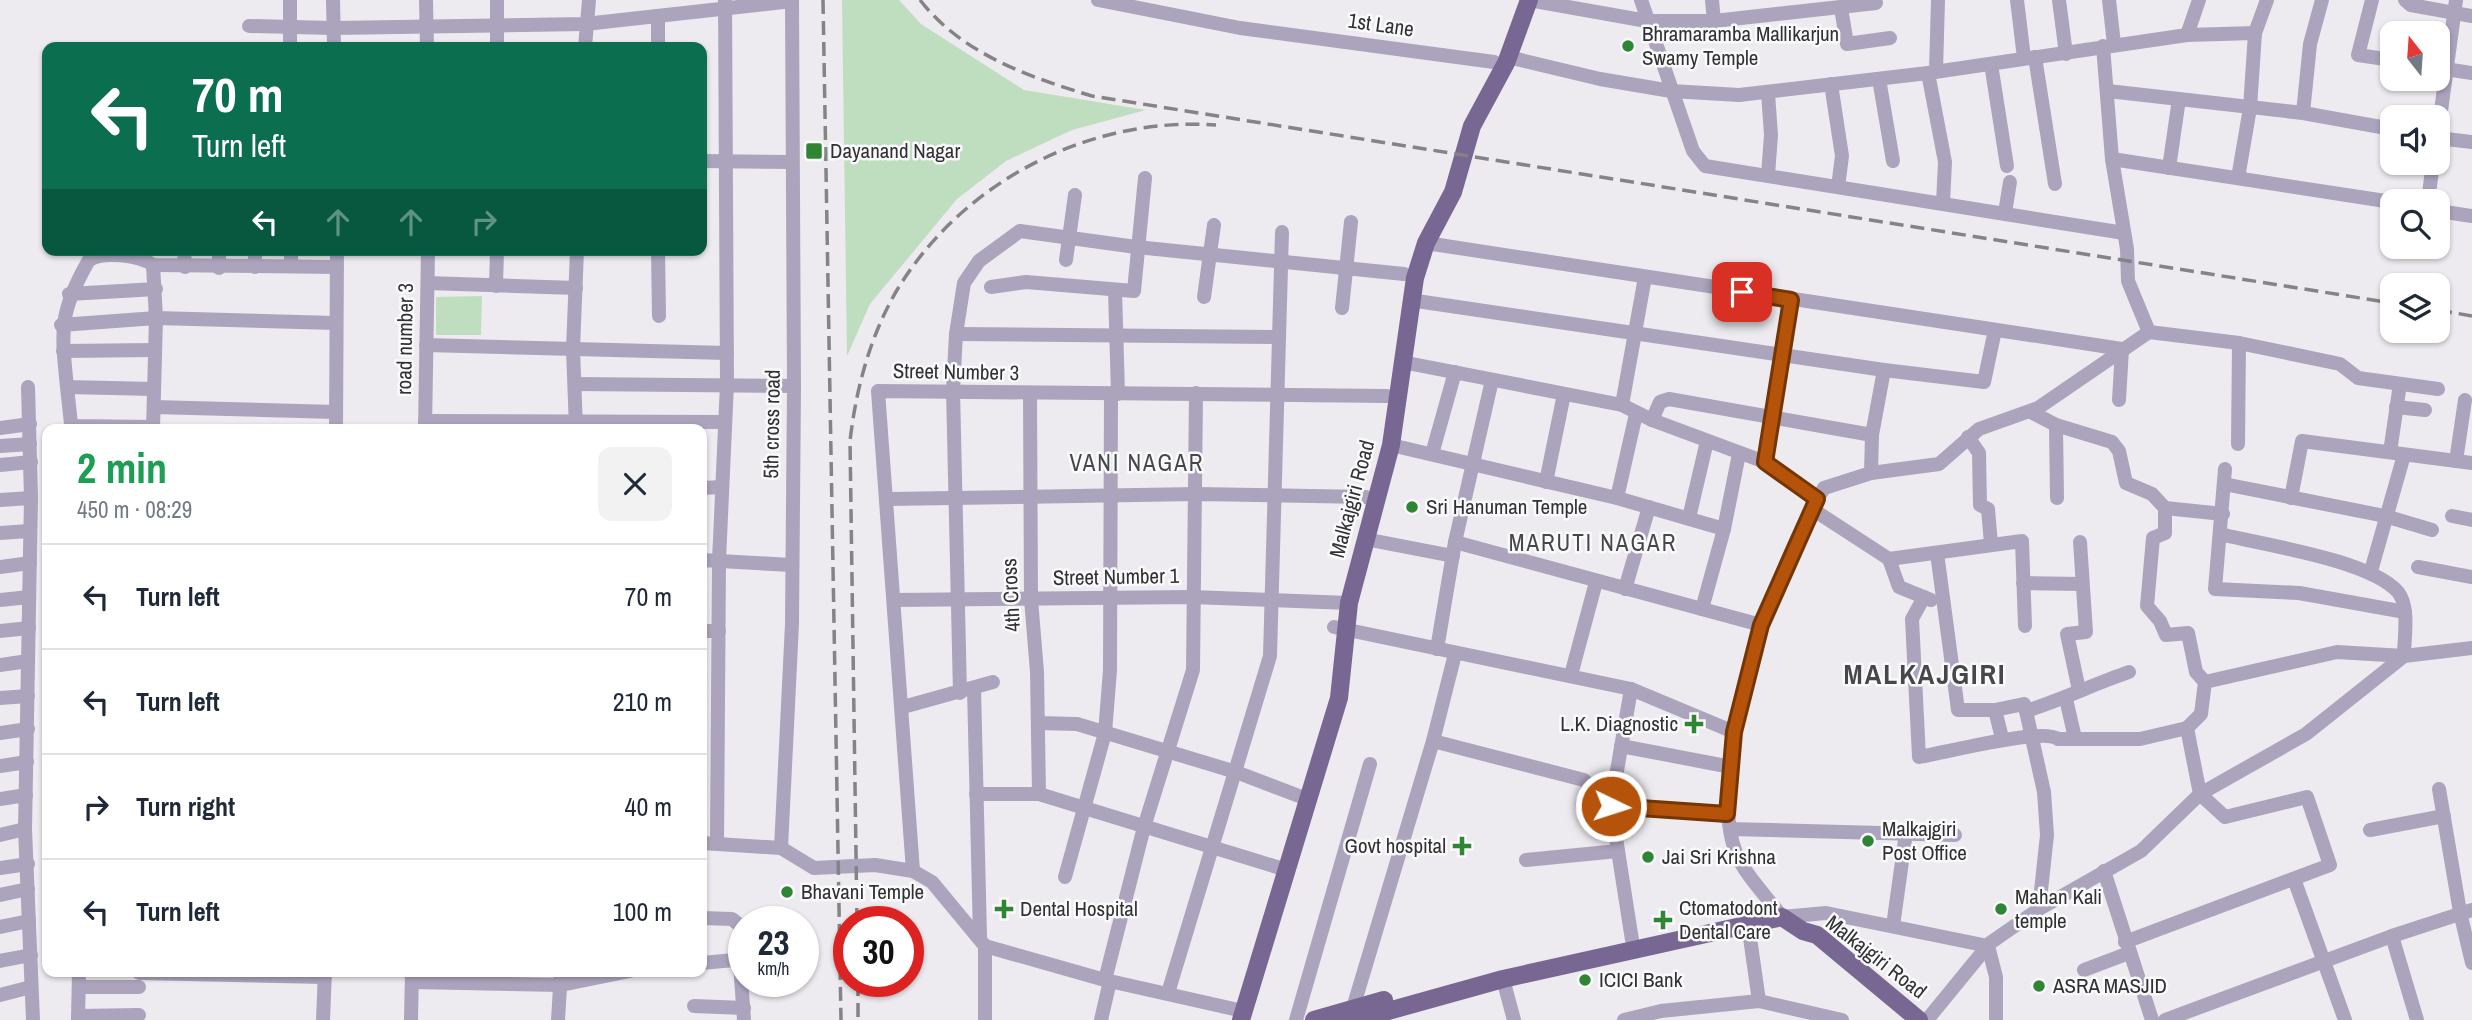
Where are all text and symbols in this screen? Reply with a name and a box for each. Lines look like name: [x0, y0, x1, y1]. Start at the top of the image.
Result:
street label: 1st Lane: [1346, 6, 1416, 43]
place label: Bhramaramba Mallikarjun Swamy Temple: [1642, 19, 1839, 72]
north arrow: [2380, 21, 2450, 91]
map controls: [2380, 21, 2450, 343]
marker: Bhramaramba Mallikarjun Swamy Temple: [1620, 38, 1636, 54]
text: 70 m: [192, 61, 284, 127]
icon: left: [77, 70, 168, 161]
button: sound: [2380, 105, 2450, 175]
text: Turn left: [192, 124, 286, 167]
place label: Dayanand Nagar: [830, 136, 960, 165]
marker: Dayanand Nagar: [804, 141, 824, 161]
button: search: [2380, 189, 2450, 259]
icon: left: [246, 203, 284, 241]
icon: ahead: [319, 203, 357, 241]
icon: ahead: [392, 203, 430, 241]
icon: right: [465, 203, 503, 241]
pin: [1712, 262, 1772, 322]
icon: arrive: [1723, 273, 1761, 311]
button: layers: [2380, 273, 2450, 343]
street label: road number 3: [389, 283, 420, 395]
street label: Street Number 3: [893, 356, 1019, 387]
street label: 5th cross road: [756, 369, 787, 479]
street label: Malkajgiri Road: [1322, 437, 1381, 561]
text: 2 min: [77, 440, 167, 496]
button: close: [598, 447, 672, 521]
district label: VANI NAGAR: [1070, 447, 1204, 478]
place label: Sri Hanuman Temple: [1426, 492, 1587, 521]
text: 450 m · 08:29: [77, 494, 192, 525]
marker: Sri Hanuman Temple: [1404, 499, 1420, 515]
district label: MARUTI NAGAR: [1509, 527, 1677, 558]
street label: 4th Cross: [994, 557, 1027, 633]
street label: Street Number 1: [1053, 561, 1180, 592]
icon: left: [77, 578, 115, 616]
text: Turn left: [136, 579, 220, 614]
text: 70 m: [625, 579, 672, 614]
district label: MALKAJGIRI: [1844, 655, 2006, 693]
icon: left: [77, 683, 115, 721]
text: Turn left: [136, 684, 220, 719]
text: 210 m: [613, 684, 672, 719]
place label: L.K. Diagnostic: [1560, 709, 1678, 738]
marker: L.K. Diagnostic: [1684, 714, 1704, 734]
position arrow: [1574, 769, 1648, 843]
icon: right: [77, 788, 115, 826]
text: Turn right: [136, 789, 235, 824]
text: 40 m: [625, 789, 672, 824]
place label: Malkajgiri Post Office: [1882, 814, 1967, 867]
place label: Govt hospital: [1345, 831, 1446, 860]
marker: Malkajgiri Post Office: [1860, 833, 1876, 849]
marker: Govt hospital: [1452, 836, 1472, 856]
place label: Jai Sri Krishna: [1662, 842, 1776, 871]
marker: Jai Sri Krishna: [1640, 849, 1656, 865]
place label: Bhavani Temple: [801, 877, 924, 906]
place label: Mahan Kali temple: [2015, 882, 2102, 935]
marker: Bhavani Temple: [779, 884, 795, 900]
icon: left: [77, 893, 115, 931]
place label: Ctomatodont Dental Care: [1679, 893, 1778, 946]
text: Turn left: [136, 894, 220, 929]
text: 100 m: [613, 894, 672, 929]
place label: Dental Hospital: [1020, 894, 1138, 923]
marker: Dental Hospital: [994, 899, 1014, 919]
marker: Mahan Kali temple: [1993, 901, 2009, 917]
speed limit sign: 30: [833, 906, 924, 997]
street label: Malkajgiri Road: [1820, 908, 1933, 1005]
marker: Ctomatodont Dental Care: [1653, 910, 1673, 930]
text: 23: [758, 919, 789, 966]
text: km/h: [758, 956, 790, 981]
place label: ICICI Bank: [1599, 965, 1683, 994]
place label: ASRA MASJID: [2052, 971, 2167, 1000]
marker: ICICI Bank: [1577, 972, 1593, 988]
marker: ASRA MASJID: [2031, 978, 2047, 994]

